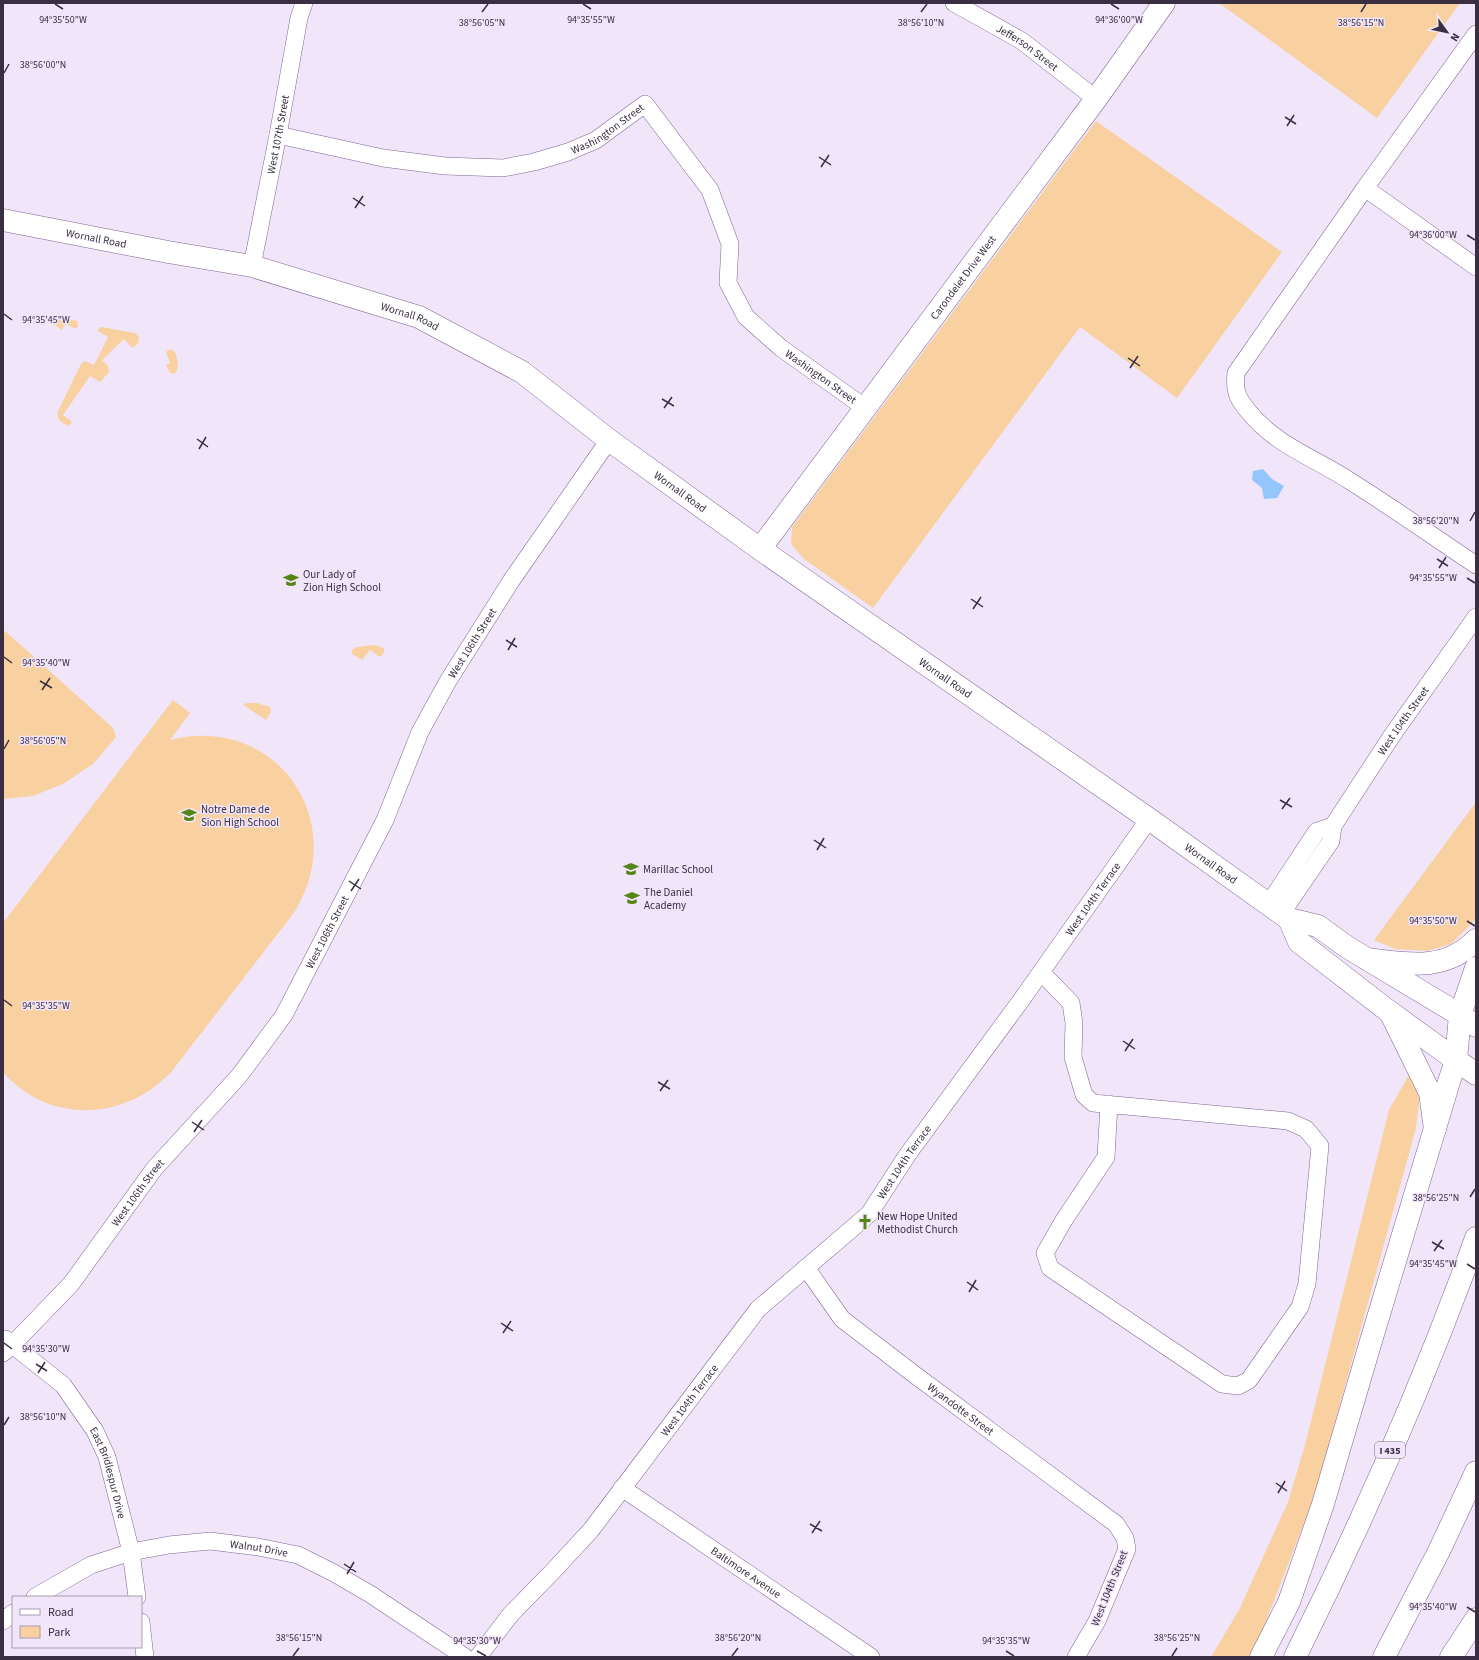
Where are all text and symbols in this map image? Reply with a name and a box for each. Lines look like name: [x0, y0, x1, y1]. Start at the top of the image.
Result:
north arrow: [1427, 12, 1467, 52]
text: 94°35'50"W: [39, 13, 87, 27]
text: 94°35'55"W: [567, 13, 615, 27]
text: 94°36'00"W: [1095, 13, 1143, 27]
text: 38°56'05"N: [459, 16, 505, 30]
text: 38°56'10"N: [898, 16, 944, 30]
text: 38°56'15"N: [1338, 16, 1384, 30]
street label: Jefferson Street: [993, 21, 1062, 75]
text: N: [1447, 30, 1463, 44]
text: 38°56'00"N: [20, 58, 66, 72]
street label: West 107th Street: [263, 94, 293, 176]
street label: Washington Street: [569, 100, 647, 158]
street label: Wornall Road: [65, 225, 128, 252]
text: 94°36'00"W: [1409, 228, 1457, 242]
street label: Carondelet Drive West: [927, 232, 1000, 323]
street label: Wornall Road: [379, 299, 442, 334]
text: 94°35'45"W: [22, 313, 70, 327]
street label: Washington Street: [782, 346, 860, 408]
street label: Wornall Road: [651, 468, 709, 516]
text: 38°56'20"N: [1413, 514, 1459, 528]
place label: Our Lady of Zion High School: [303, 567, 381, 595]
school or university icon: Our Lady of Zion High School: [282, 571, 300, 589]
text: 94°35'55"W: [1409, 571, 1457, 585]
street label: West 106th Street: [445, 605, 500, 681]
street label: Wornall Road: [916, 654, 975, 702]
text: 94°35'40"W: [22, 656, 70, 670]
street label: West 104th Street: [1374, 683, 1433, 758]
text: 38°56'05"N: [20, 734, 66, 748]
place label: Notre Dame de Sion High School: [201, 802, 279, 830]
school or university icon: Notre Dame de Sion High School: [180, 806, 198, 824]
street label: Wornall Road: [1181, 840, 1240, 888]
street label: West 104th Terrace: [1062, 859, 1125, 939]
school or university icon: Marillac School: [622, 860, 640, 878]
place label: Marillac School: [643, 862, 713, 877]
place label: The Daniel Academy: [644, 885, 693, 913]
school or university icon: The Daniel Academy: [623, 889, 641, 907]
street label: West 106th Street: [302, 893, 353, 971]
text: 94°35'50"W: [1409, 914, 1457, 928]
text: 94°35'35"W: [22, 999, 70, 1013]
street label: West 104th Terrace: [874, 1122, 935, 1202]
street label: West 106th Street: [108, 1156, 168, 1230]
text: 38°56'25"N: [1413, 1191, 1459, 1205]
place label: New Hope United Methodist Church: [877, 1209, 958, 1237]
church icon: New Hope United Methodist Church: [856, 1213, 874, 1231]
text: 94°35'45"W: [1409, 1257, 1457, 1271]
text: 94°35'30"W: [22, 1342, 70, 1356]
street label: West 104th Terrace: [657, 1361, 722, 1439]
street label: Wyandotte Street: [924, 1380, 997, 1439]
text: 38°56'10"N: [20, 1410, 66, 1424]
street label: East Bridlespur Drive: [86, 1424, 129, 1521]
road number: I 435: [1375, 1442, 1405, 1458]
street label: Walnut Drive: [229, 1537, 290, 1561]
street label: Baltimore Avenue: [708, 1543, 784, 1602]
street label: West 104th Street: [1087, 1548, 1132, 1628]
legend: [12, 1596, 142, 1648]
text: 94°35'40"W: [1409, 1600, 1457, 1614]
text: Road: [48, 1604, 74, 1621]
text: Park: [48, 1624, 70, 1641]
text: 38°56'15"N: [276, 1631, 322, 1645]
text: 38°56'20"N: [715, 1631, 761, 1645]
text: 38°56'25"N: [1154, 1631, 1200, 1645]
text: 94°35'30"W: [453, 1634, 501, 1648]
text: 94°35'35"W: [982, 1634, 1030, 1648]

